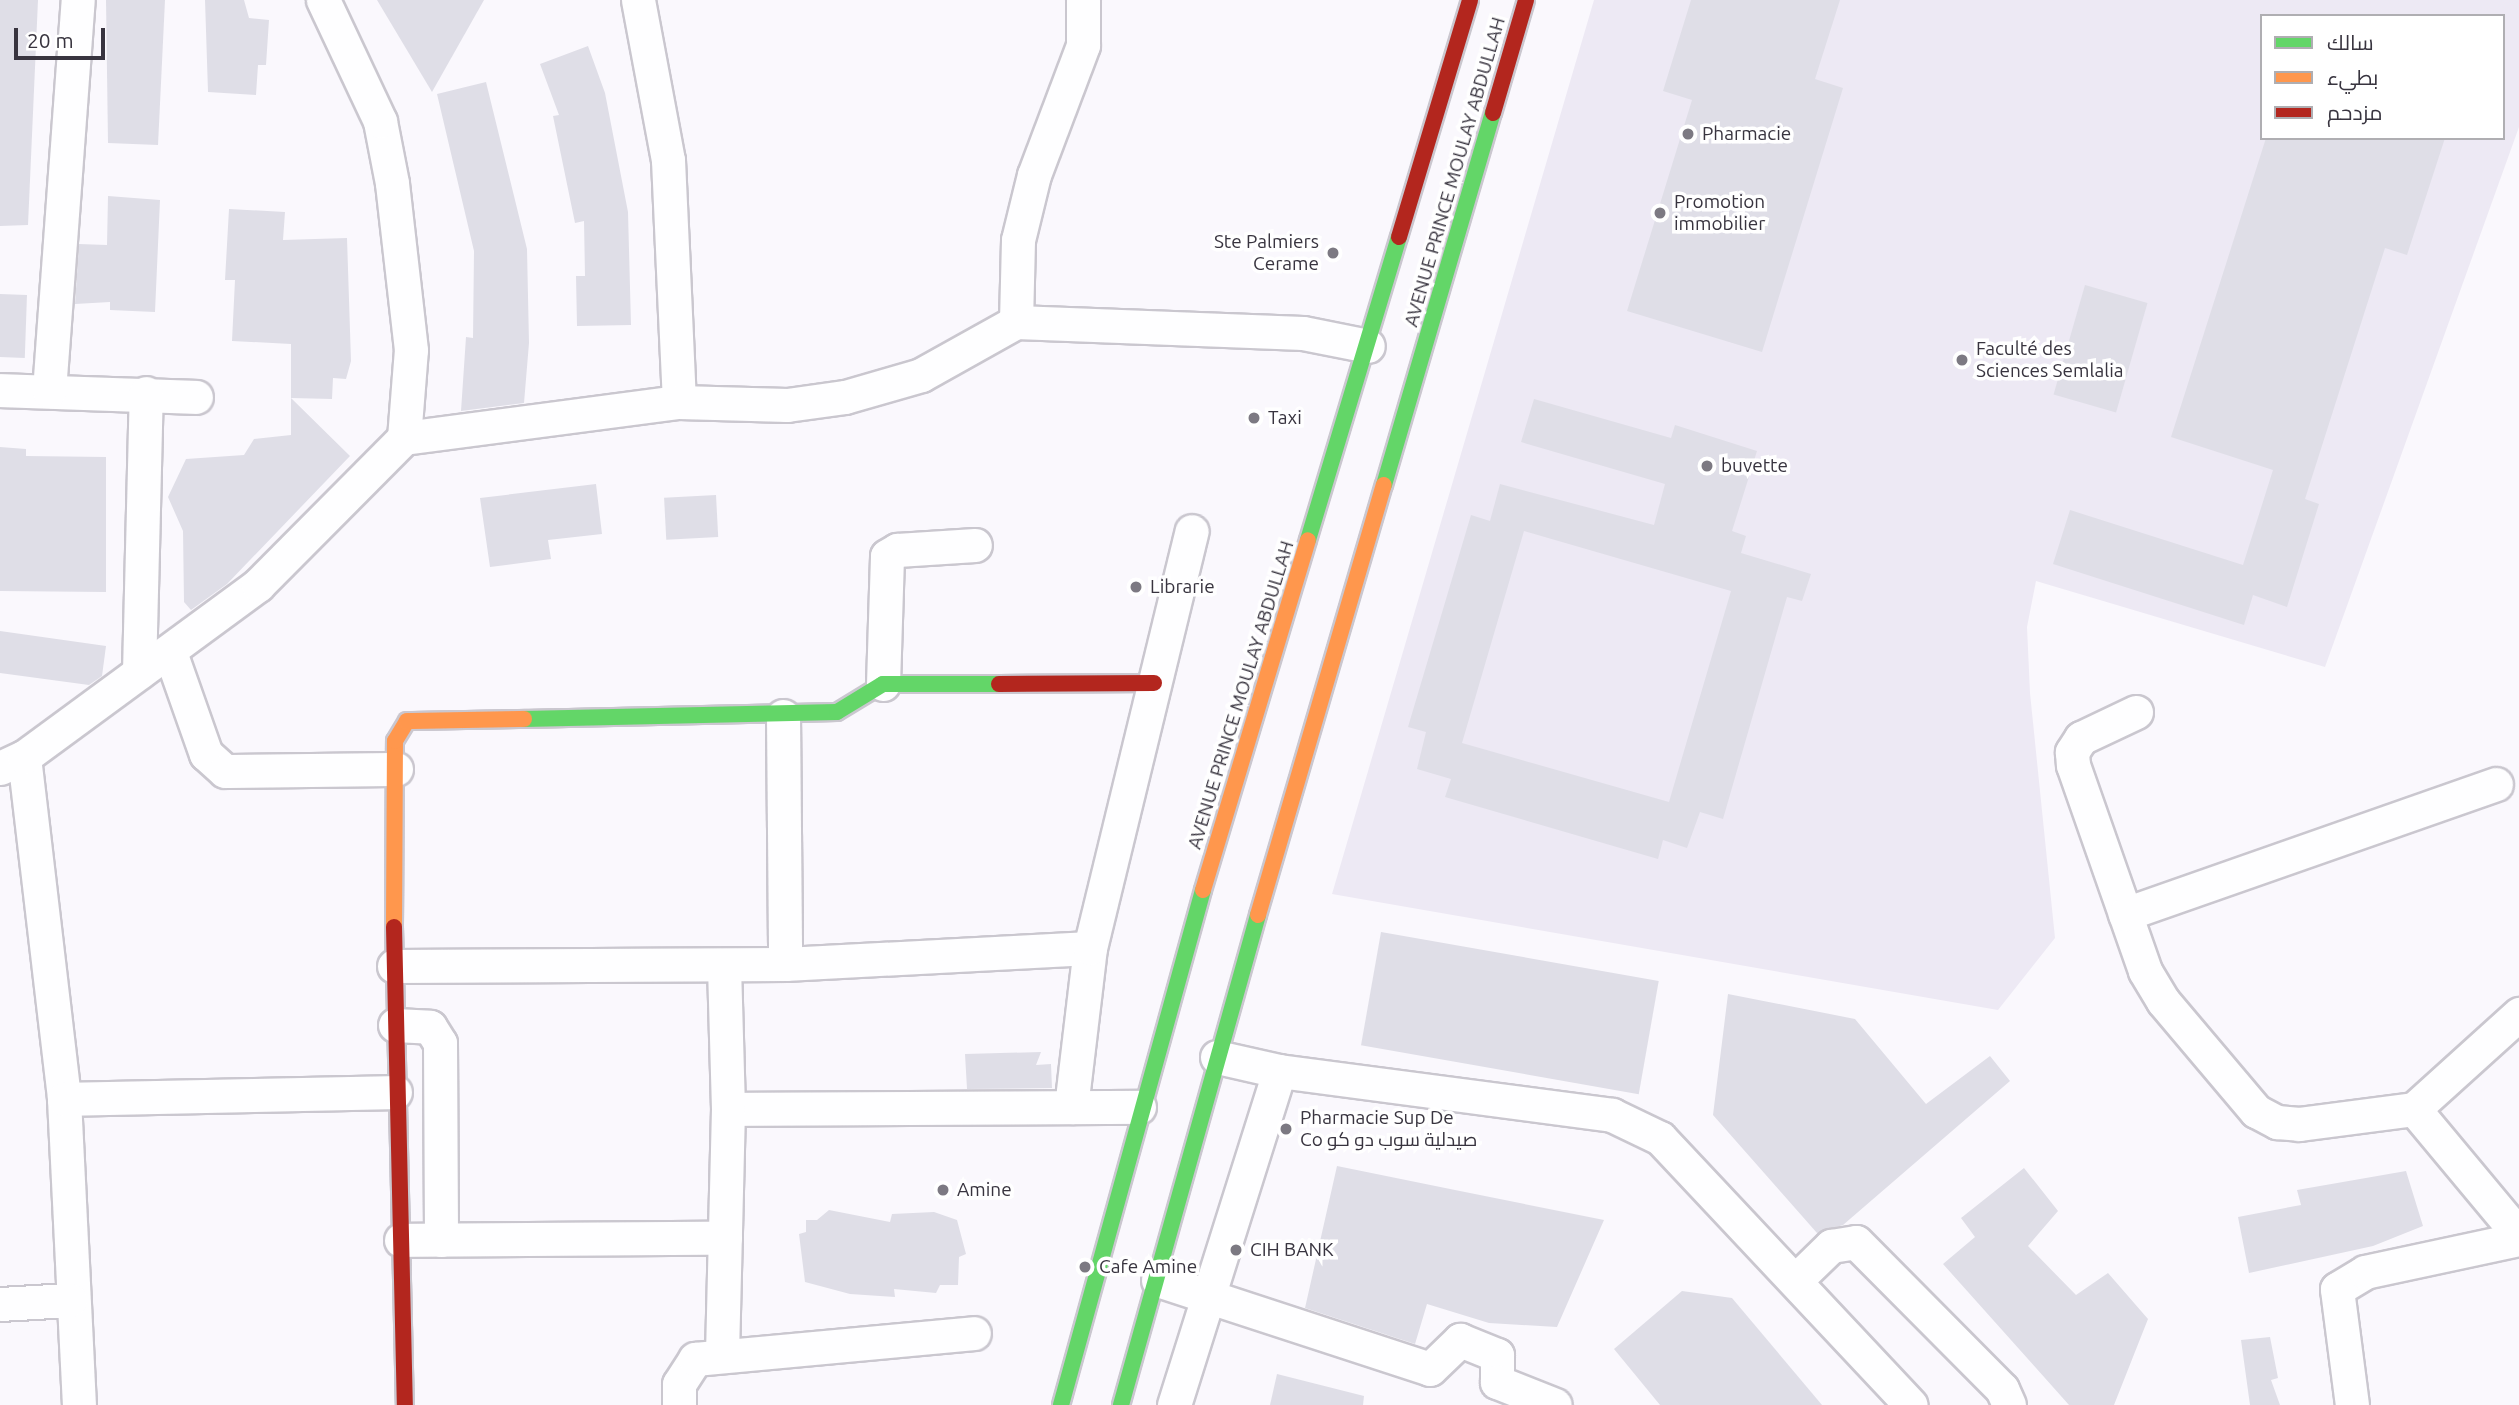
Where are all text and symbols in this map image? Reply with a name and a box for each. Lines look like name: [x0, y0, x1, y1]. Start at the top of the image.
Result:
scale bar: [18, 14, 108, 58]
legend: [2260, 14, 2505, 140]
street label: AVENUE PRINCE MOULAY ABDULLAH: [1400, 15, 1510, 329]
text: 20 m: [27, 28, 74, 52]
text: سالك: [2327, 30, 2374, 54]
text: بطيء: [2327, 65, 2378, 89]
text: مزدحم: [2327, 100, 2382, 124]
place label: Pharmacie: [1702, 123, 1791, 145]
marker: Pharmacie: [1680, 126, 1696, 142]
place label: Promotion immobilier: [1674, 191, 1766, 235]
marker: Promotion immobilier: [1652, 205, 1668, 221]
place label: Ste Palmiers Cerame: [1214, 231, 1319, 275]
marker: Ste Palmiers Cerame: [1325, 245, 1341, 261]
place label: Faculté des Sciences Semlalia: [1976, 338, 2124, 382]
marker: Faculté des Sciences Semlalia: [1954, 352, 1970, 368]
place label: Taxi: [1268, 407, 1302, 429]
marker: Taxi: [1246, 410, 1262, 426]
place label: buvette: [1721, 455, 1788, 477]
marker: buvette: [1699, 458, 1715, 474]
street label: AVENUE PRINCE MOULAY ABDULLAH: [1183, 538, 1299, 852]
place label: Librarie: [1150, 576, 1215, 598]
marker: Librarie: [1128, 579, 1144, 595]
place label: Pharmacie Sup De Co صيدلية سوب دو كو: [1300, 1107, 1477, 1151]
marker: Pharmacie Sup De Co صيدلية سوب دو كو: [1278, 1121, 1294, 1137]
place label: Amine: [957, 1179, 1012, 1201]
marker: Amine: [935, 1182, 951, 1198]
place label: CIH BANK: [1250, 1239, 1334, 1261]
marker: CIH BANK: [1228, 1242, 1244, 1258]
place label: Cafe Amine: [1099, 1256, 1197, 1278]
marker: Cafe Amine: [1077, 1259, 1093, 1275]

